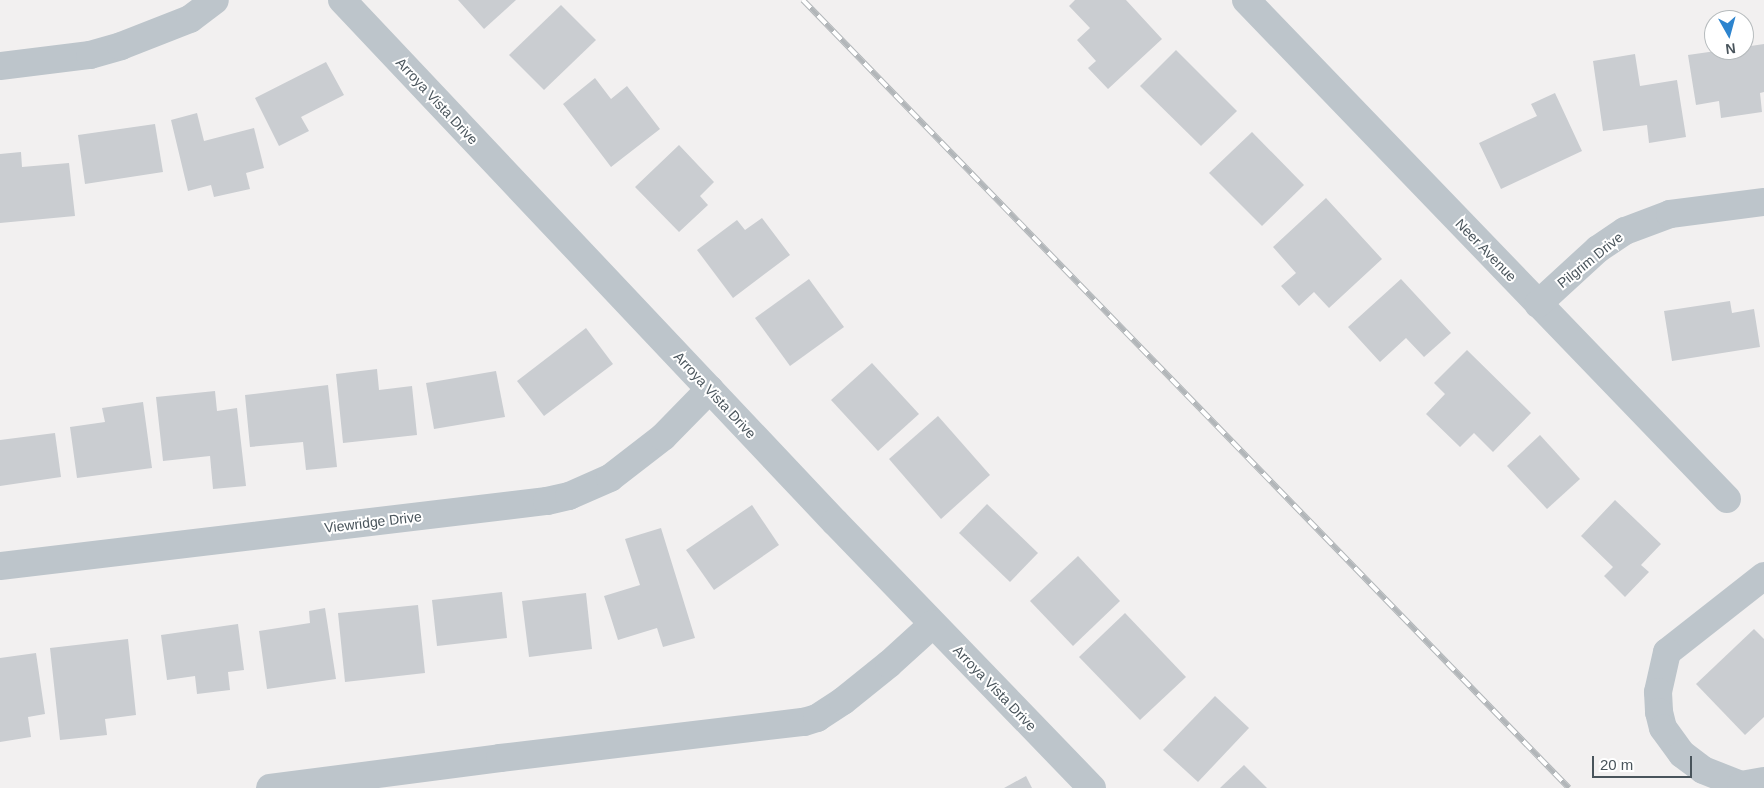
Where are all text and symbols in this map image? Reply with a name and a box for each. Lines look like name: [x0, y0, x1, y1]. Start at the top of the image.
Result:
north arrow: [1704, 10, 1754, 60]
text: N: [1725, 40, 1737, 57]
street label: Arroya Vista Drive: [392, 54, 482, 148]
street label: Neer Avenue: [1452, 215, 1520, 285]
street label: Pilgrim Drive: [1554, 229, 1626, 291]
street label: Arroya Vista Drive: [670, 348, 760, 442]
street label: Viewridge Drive: [323, 508, 423, 536]
street label: Arroya Vista Drive: [950, 642, 1040, 734]
scale bar: [1594, 746, 1694, 778]
text: 20 m: [1600, 756, 1633, 773]

